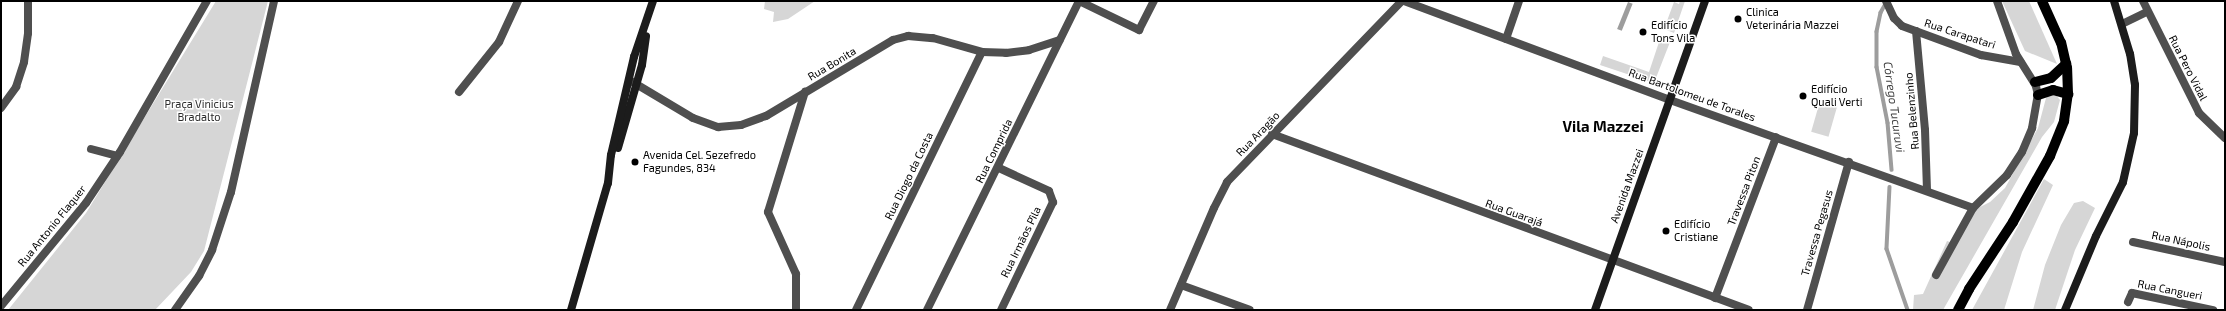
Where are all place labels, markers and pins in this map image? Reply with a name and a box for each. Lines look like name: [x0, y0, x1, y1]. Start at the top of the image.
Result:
place label: Clinica Veterinária Mazzei: [1746, 6, 1839, 32]
marker: Clinica Veterinária Mazzei: [1733, 14, 1743, 24]
place label: Edifício Tons Vila: [1651, 19, 1696, 45]
marker: Edifício Tons Vila: [1638, 27, 1648, 37]
place label: Edifício Quali Verti: [1811, 83, 1863, 109]
marker: Edifício Quali Verti: [1798, 91, 1808, 101]
place label: Avenida Cel. Sezefredo Fagundes, 834: [643, 149, 756, 175]
marker: Avenida Cel. Sezefredo Fagundes, 834: [630, 157, 640, 167]
place label: Edifício Cristiane: [1674, 218, 1718, 244]
marker: Edifício Cristiane: [1661, 226, 1671, 236]

